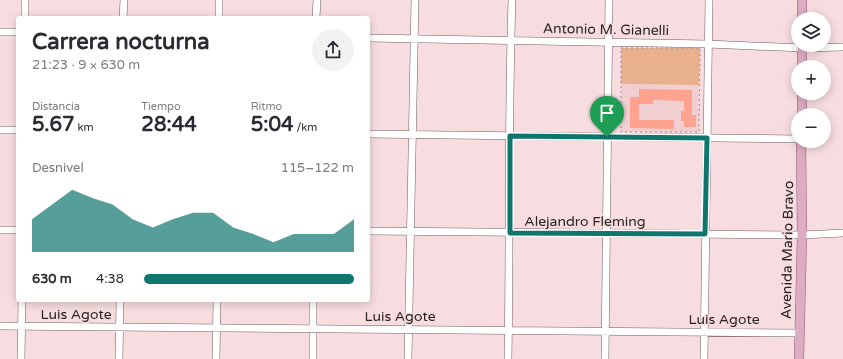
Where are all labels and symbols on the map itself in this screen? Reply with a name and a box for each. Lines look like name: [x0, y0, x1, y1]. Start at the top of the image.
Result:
street label: Antonio M. Gianelli: [543, 20, 669, 39]
pin: [590, 96, 624, 137]
street label: Avenida Mario Bravo: [778, 181, 797, 319]
street label: Alejandro Fleming: [524, 213, 646, 230]
street label: Luis Agote: [40, 306, 112, 323]
street label: Luis Agote: [364, 308, 436, 325]
street label: Luis Agote: [688, 311, 760, 328]

